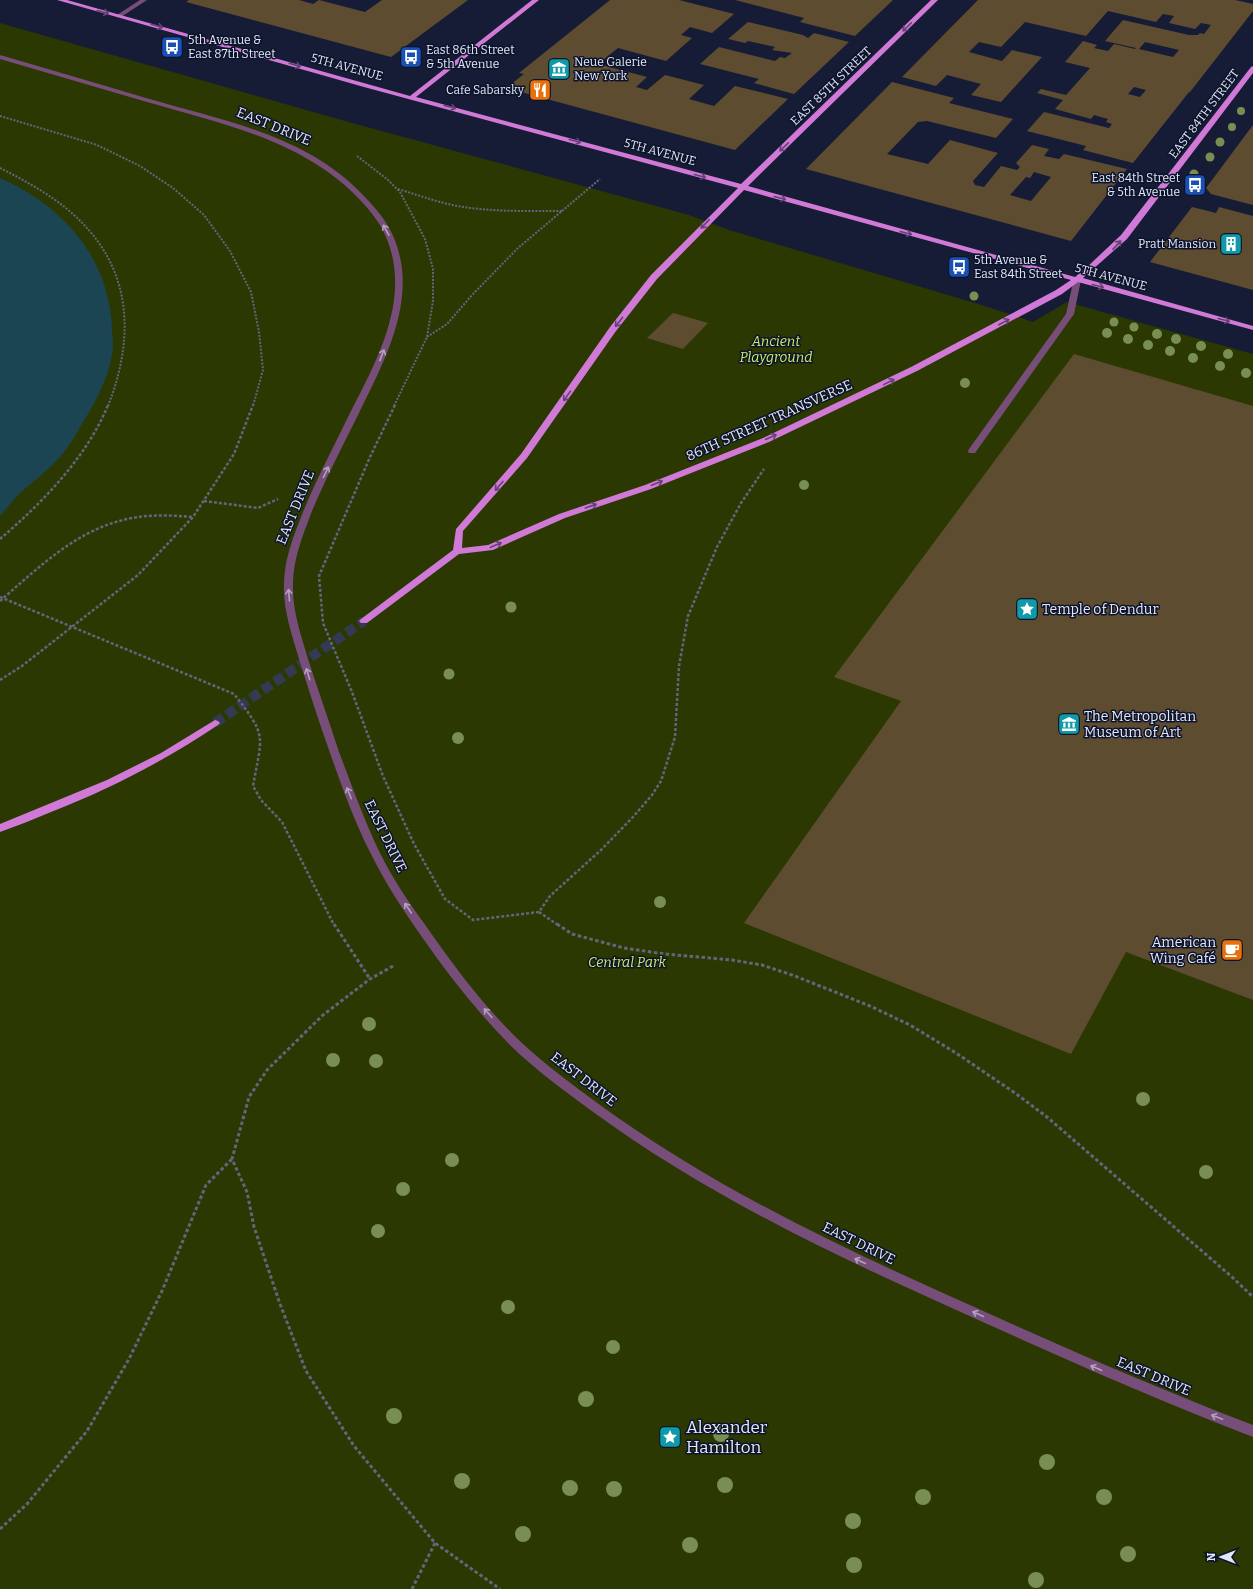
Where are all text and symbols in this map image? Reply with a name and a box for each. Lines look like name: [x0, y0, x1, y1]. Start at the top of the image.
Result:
one-way arrow: [96, 9, 109, 16]
one-way arrow: [902, 22, 912, 32]
one-way arrow: [150, 23, 163, 30]
place label: 5th Avenue & East 87th Street: [188, 33, 276, 61]
bus stop icon: 5th Avenue & East 87th Street: [159, 34, 185, 60]
place label: East 86th Street & 5th Avenue: [426, 43, 515, 71]
bus stop icon: East 86th Street & 5th Avenue: [398, 44, 424, 70]
street label: EAST 85TH STREET: [788, 44, 874, 128]
street label: 5TH AVENUE: [310, 51, 384, 83]
place label: Neue Galerie New York: [574, 55, 647, 83]
museum icon: Neue Galerie New York: [546, 56, 572, 82]
one-way arrow: [288, 62, 301, 70]
street label: EAST 84TH STREET: [1166, 67, 1242, 161]
restaurant icon: Cafe Sabarsky: [527, 77, 553, 103]
place label: Cafe Sabarsky: [446, 83, 525, 97]
street label: EAST DRIVE: [234, 104, 314, 149]
one-way arrow: [443, 104, 456, 112]
street label: 5TH AVENUE: [623, 136, 697, 168]
one-way arrow: [568, 138, 581, 146]
one-way arrow: [779, 142, 789, 152]
place label: East 84th Street & 5th Avenue: [1092, 171, 1181, 199]
one-way arrow: [694, 172, 707, 180]
bus stop icon: East 84th Street & 5th Avenue: [1182, 172, 1208, 198]
one-way arrow: [774, 195, 787, 202]
one-way arrow: [700, 219, 710, 229]
one-way arrow: [381, 224, 389, 236]
one-way arrow: [899, 229, 912, 237]
building icon: Pratt Mansion: [1218, 231, 1244, 257]
place label: Pratt Mansion: [1138, 237, 1216, 251]
one-way arrow: [1112, 240, 1121, 250]
place label: 5th Avenue & East 84th Street: [974, 253, 1063, 281]
bus stop icon: 5th Avenue & East 84th Street: [946, 254, 972, 280]
street label: 5TH AVENUE: [1074, 261, 1148, 293]
one-way arrow: [1092, 283, 1105, 290]
one-way arrow: [614, 316, 623, 327]
one-way arrow: [1217, 317, 1230, 325]
one-way arrow: [998, 318, 1010, 325]
park label: Ancient Playground: [740, 333, 812, 366]
one-way arrow: [378, 350, 386, 362]
street label: 86TH STREET TRANSVERSE: [683, 376, 855, 465]
one-way arrow: [882, 377, 894, 385]
one-way arrow: [563, 390, 571, 401]
one-way arrow: [765, 433, 777, 440]
street label: EAST DRIVE: [273, 467, 318, 547]
one-way arrow: [323, 467, 330, 479]
one-way arrow: [651, 479, 663, 487]
one-way arrow: [494, 481, 503, 492]
one-way arrow: [585, 502, 598, 509]
one-way arrow: [489, 541, 501, 548]
one-way arrow: [285, 589, 293, 602]
place icon: Temple of Dendur: [1014, 596, 1040, 622]
place label: Temple of Dendur: [1042, 601, 1159, 618]
one-way arrow: [304, 667, 311, 680]
place label: The Metropolitan Museum of Art: [1084, 708, 1196, 741]
museum icon: The Metropolitan Museum of Art: [1056, 711, 1082, 737]
one-way arrow: [345, 788, 353, 800]
street label: EAST DRIVE: [361, 797, 410, 875]
one-way arrow: [404, 903, 412, 914]
place label: American Wing Café: [1150, 934, 1216, 967]
cafe icon: American Wing Café: [1219, 937, 1245, 963]
park label: Central Park: [588, 954, 666, 971]
one-way arrow: [484, 1009, 493, 1019]
street label: EAST DRIVE: [547, 1048, 620, 1110]
street label: EAST DRIVE: [820, 1219, 898, 1268]
one-way arrow: [854, 1257, 866, 1264]
one-way arrow: [972, 1310, 984, 1318]
street label: EAST DRIVE: [1114, 1353, 1193, 1400]
one-way arrow: [1091, 1364, 1103, 1371]
one-way arrow: [1211, 1413, 1223, 1421]
place label: Alexander Hamilton: [686, 1417, 768, 1458]
place icon: Alexander Hamilton: [657, 1424, 683, 1450]
north arrow: [1201, 1537, 1241, 1577]
text: N: [1205, 1552, 1218, 1561]

